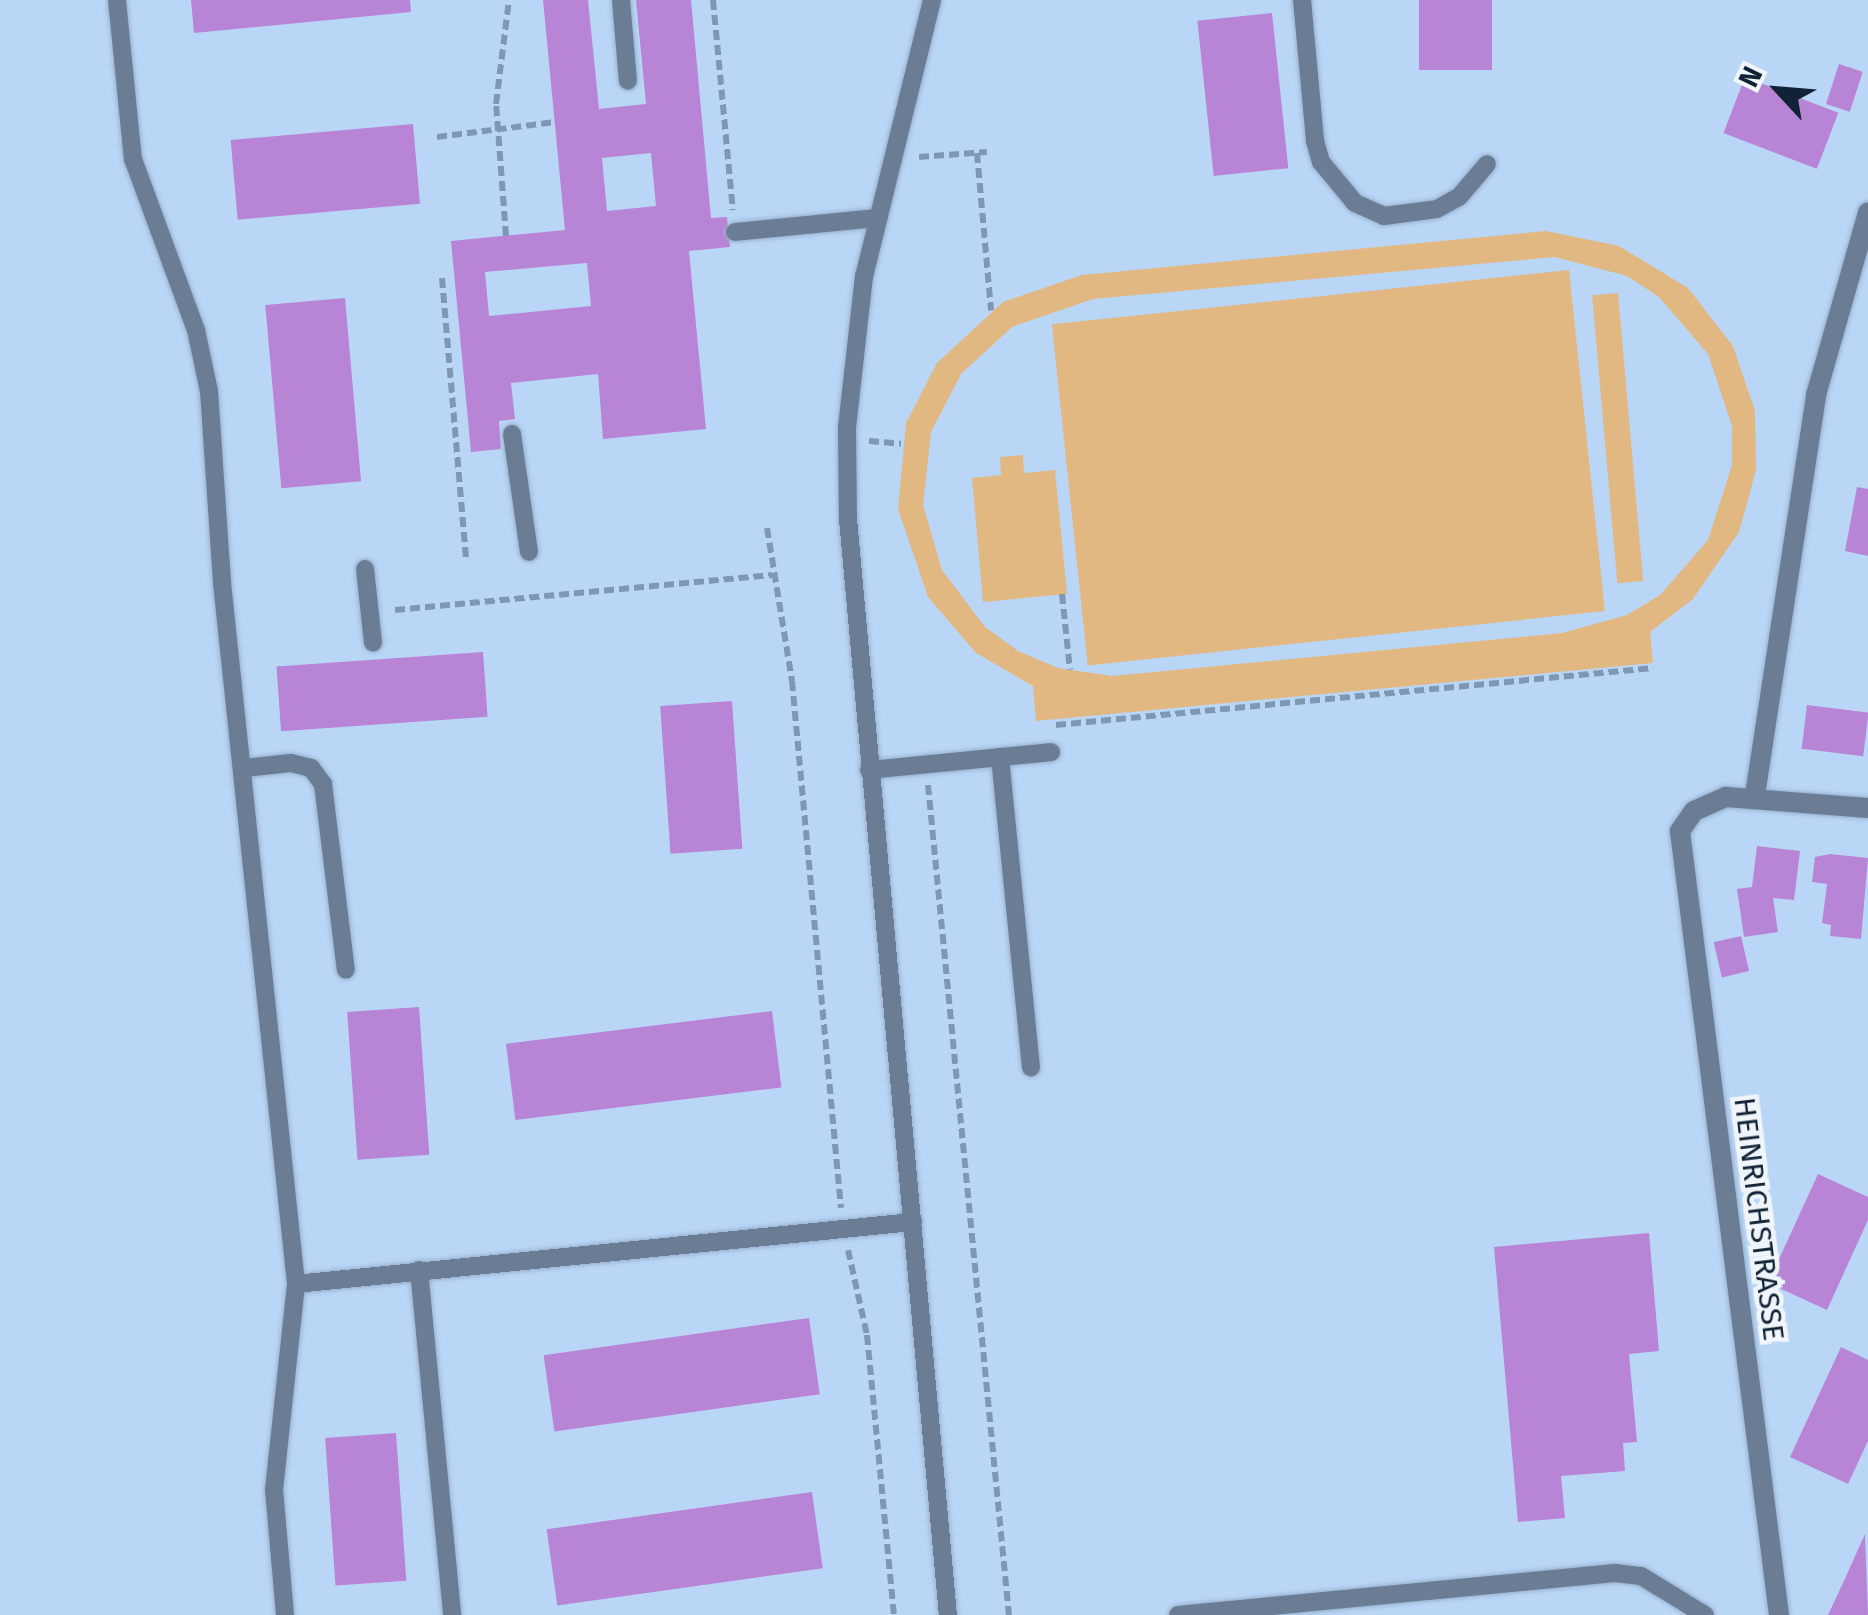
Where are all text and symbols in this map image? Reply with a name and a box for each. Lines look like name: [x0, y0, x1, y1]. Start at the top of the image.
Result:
north arrow: [1728, 40, 1828, 140]
text: N: [1732, 61, 1769, 92]
street label: HEINRICHSTRASSE: [1726, 1095, 1792, 1343]

